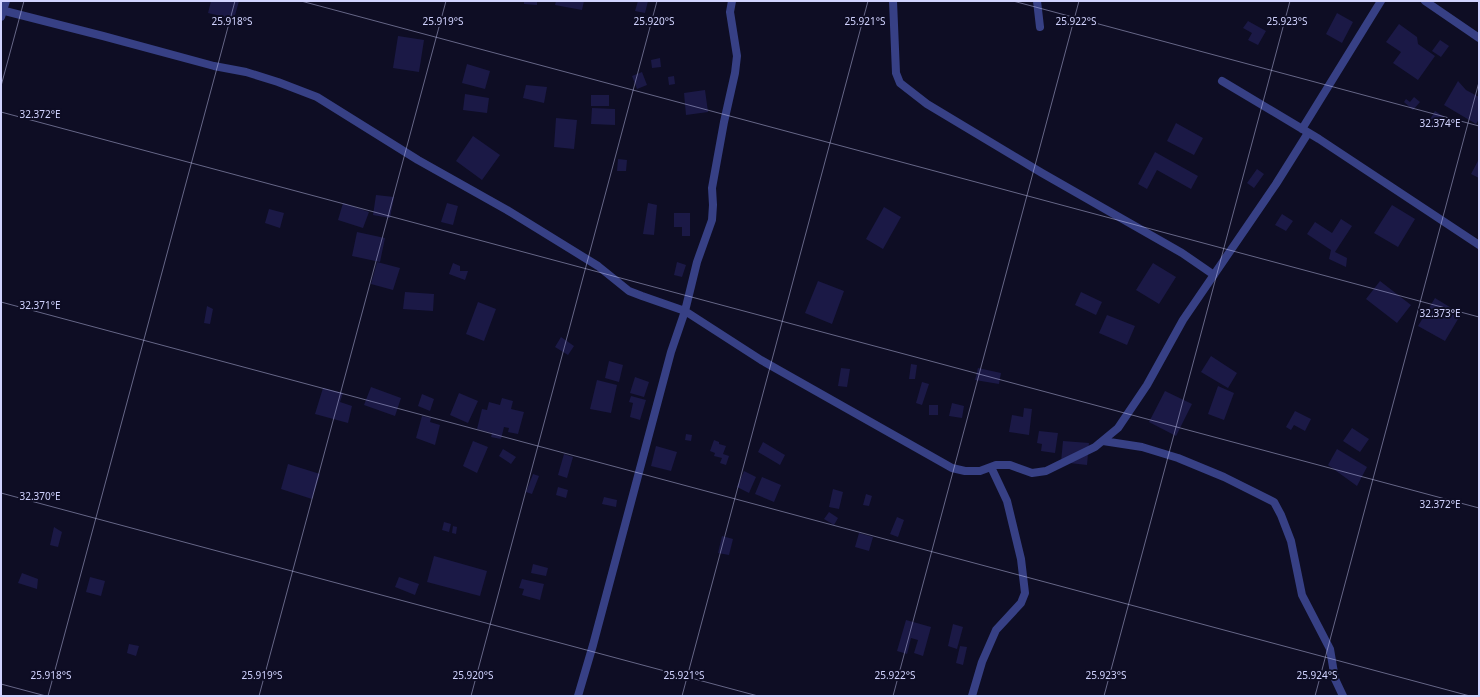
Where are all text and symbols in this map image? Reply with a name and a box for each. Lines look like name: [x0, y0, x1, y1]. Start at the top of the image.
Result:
text: 25.918°S: [211, 14, 253, 28]
text: 25.919°S: [422, 14, 464, 28]
text: 25.920°S: [633, 14, 675, 28]
text: 25.921°S: [844, 14, 886, 28]
text: 25.922°S: [1055, 14, 1097, 28]
text: 25.923°S: [1266, 14, 1308, 28]
text: 32.372°E: [19, 107, 61, 121]
text: 32.374°E: [1419, 116, 1461, 130]
text: 32.371°E: [19, 298, 61, 312]
text: 32.373°E: [1419, 306, 1461, 320]
text: 32.370°E: [19, 489, 61, 503]
text: 32.372°E: [1419, 497, 1461, 511]
text: 25.918°S: [30, 668, 72, 682]
text: 25.919°S: [241, 668, 283, 682]
text: 25.920°S: [452, 668, 494, 682]
text: 25.921°S: [663, 668, 705, 682]
text: 25.922°S: [874, 668, 916, 682]
text: 25.923°S: [1085, 668, 1127, 682]
text: 25.924°S: [1296, 668, 1338, 682]

